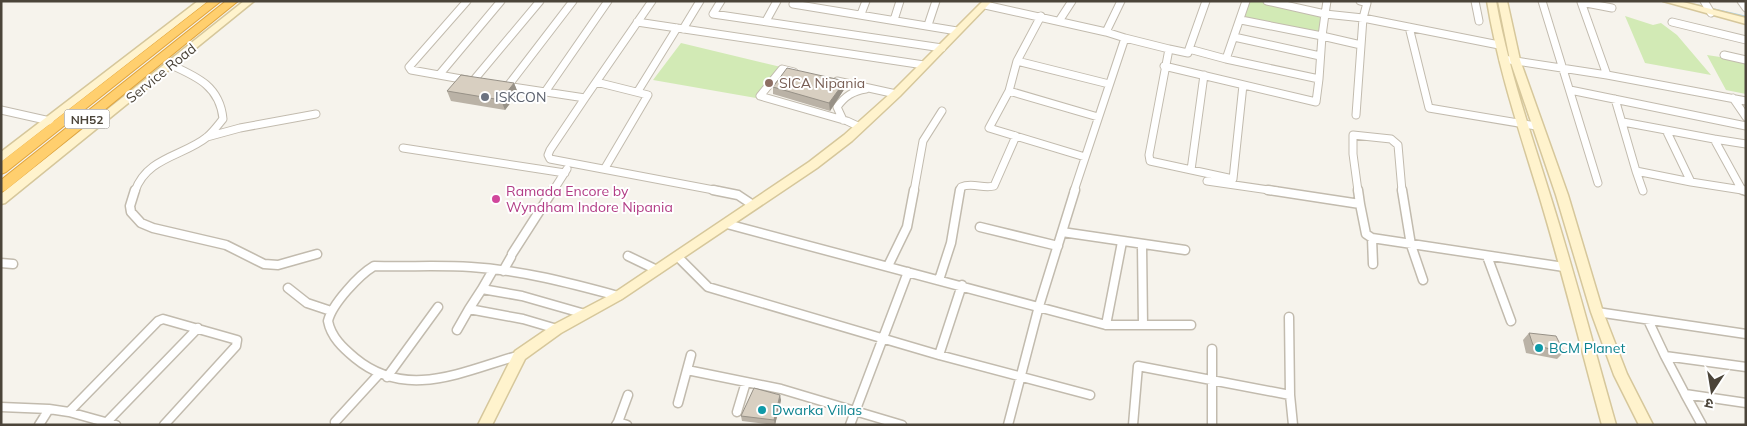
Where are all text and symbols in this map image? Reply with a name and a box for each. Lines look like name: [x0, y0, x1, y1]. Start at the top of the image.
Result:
street label: Service Road: [122, 39, 200, 107]
place label: SICA Nipania: [779, 74, 865, 92]
marker: SICA Nipania: [763, 77, 775, 89]
place label: ISKCON: [495, 88, 546, 106]
marker: ISKCON: [479, 91, 491, 103]
road number: NH52: [64, 110, 110, 128]
place label: Ramada Encore by Wyndham Indore Nipania: [506, 182, 673, 216]
marker: Ramada Encore by Wyndham Indore Nipania: [490, 193, 502, 205]
place label: BCM Planet: [1549, 339, 1625, 357]
marker: BCM Planet: [1533, 342, 1545, 354]
north arrow: [1687, 366, 1737, 416]
text: उ: [1703, 394, 1715, 413]
place label: Dwarka Villas: [772, 401, 862, 419]
marker: Dwarka Villas: [756, 404, 768, 416]

